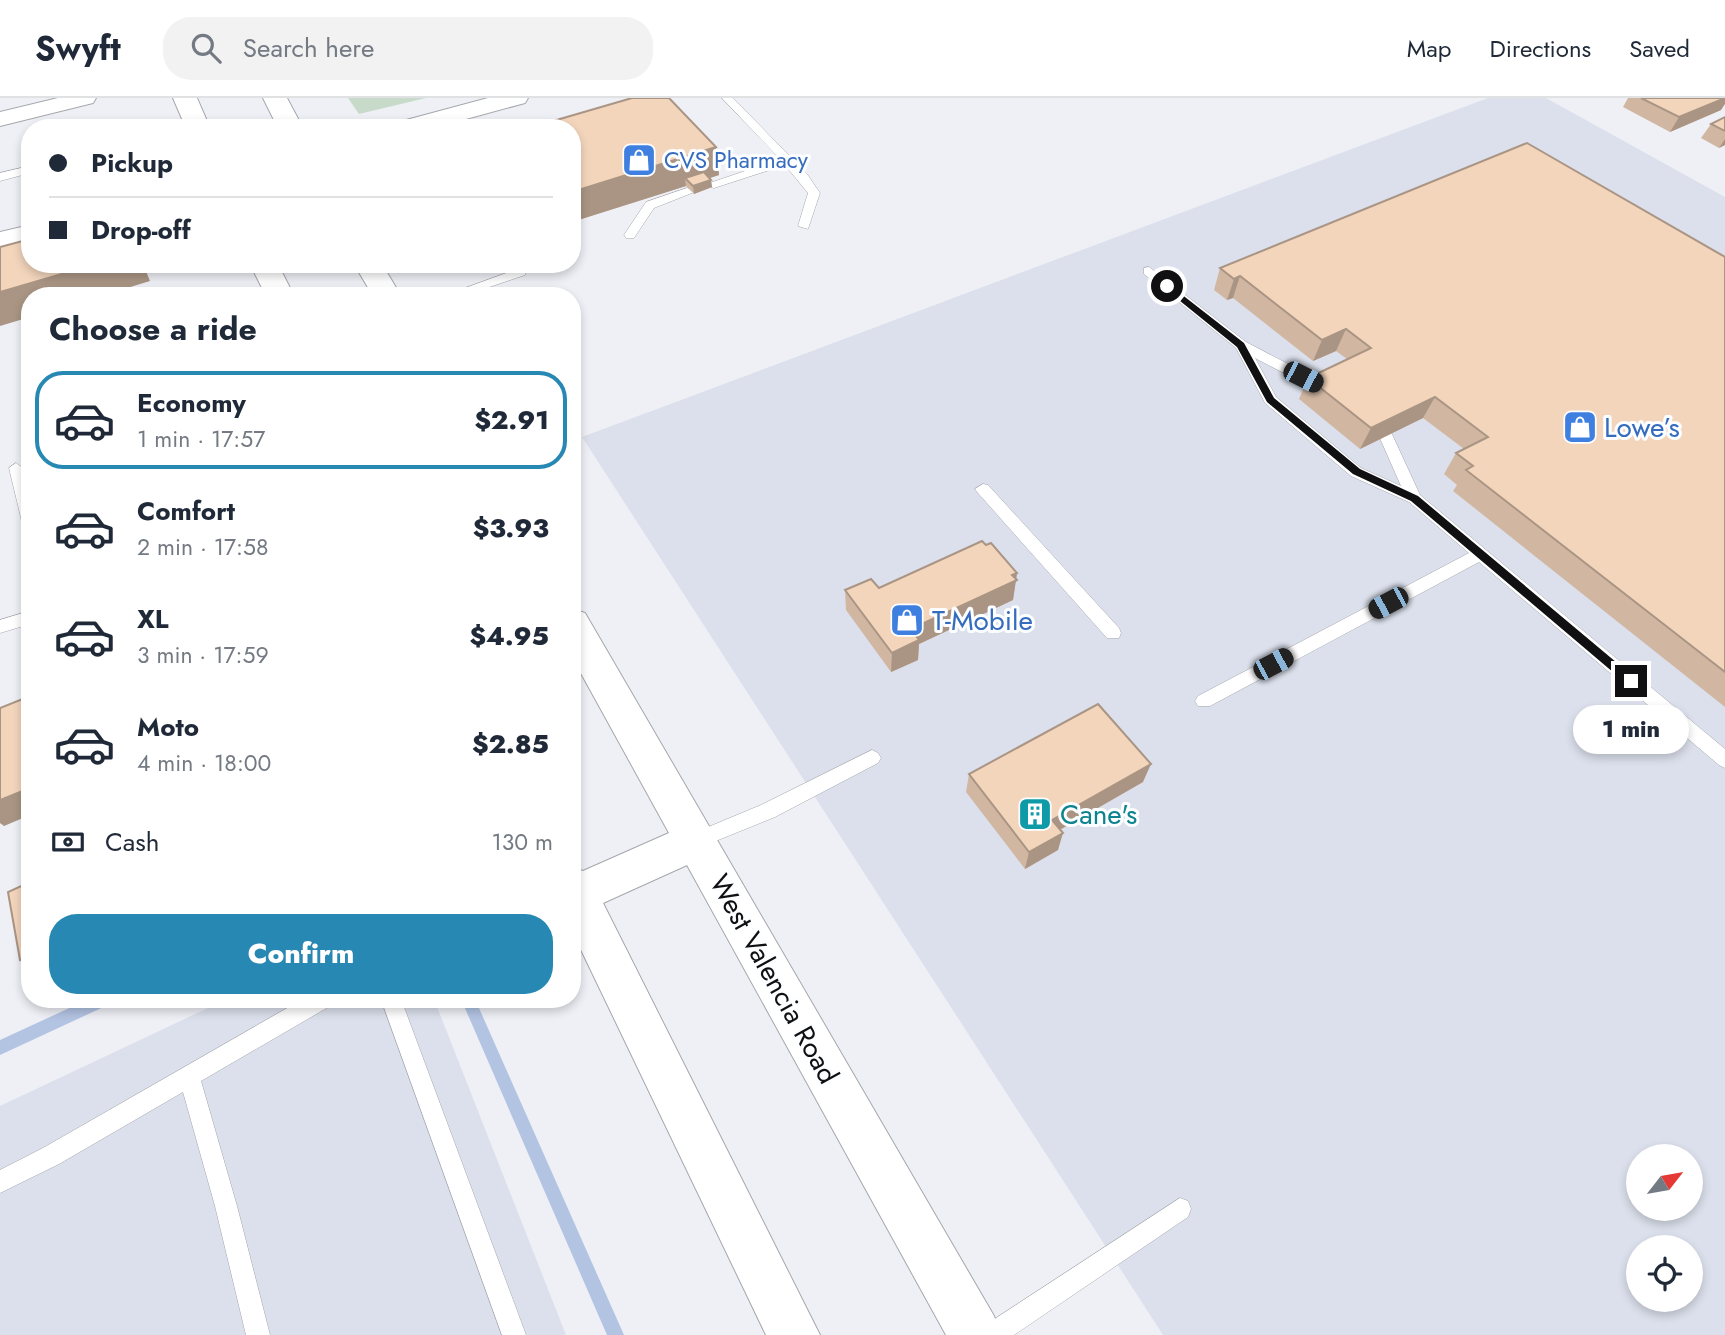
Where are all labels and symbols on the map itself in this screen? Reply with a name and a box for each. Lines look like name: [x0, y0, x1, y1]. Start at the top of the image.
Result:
shop icon: CVS Pharmacy: [620, 141, 658, 179]
place label: CVS Pharmacy: [664, 143, 809, 177]
route start: [1151, 270, 1183, 302]
car: [1280, 358, 1327, 396]
place label: Lowe’s: [1604, 407, 1680, 448]
shop icon: Lowe’s: [1561, 408, 1599, 446]
car: [1365, 584, 1412, 622]
place label: T-Mobile: [932, 600, 1033, 641]
shop icon: T-Mobile: [888, 601, 926, 639]
car: [1250, 645, 1297, 683]
route end: [1615, 665, 1647, 697]
callout: 1 min: [1573, 706, 1689, 754]
place label: Cane's: [1060, 794, 1137, 835]
building icon: Cane's: [1016, 795, 1054, 833]
street label: West Valencia Road: [699, 867, 849, 1091]
north arrow: [1626, 1144, 1703, 1222]

